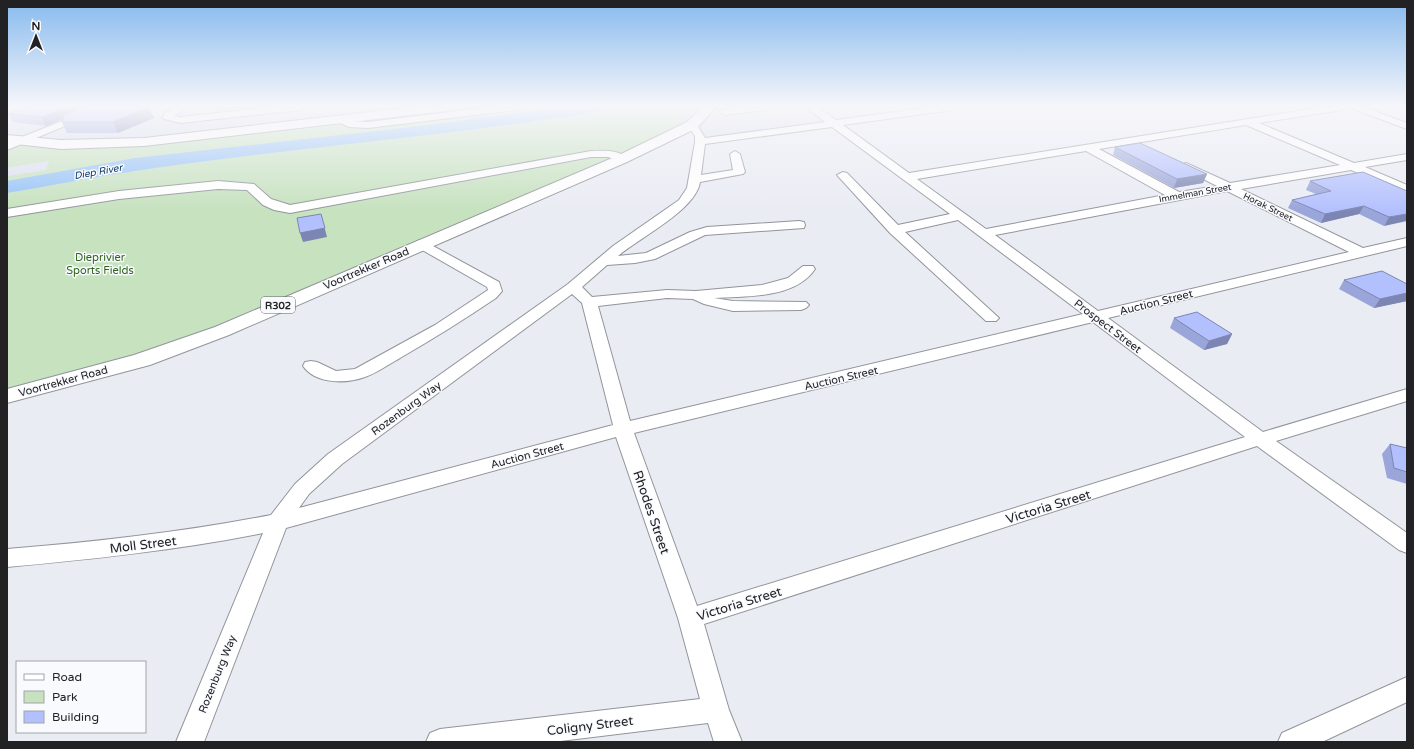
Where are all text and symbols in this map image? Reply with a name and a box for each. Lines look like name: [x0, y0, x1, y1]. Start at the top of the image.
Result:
north arrow: [16, 16, 56, 56]
text: N: [32, 20, 40, 33]
water label: Diep River: [73, 162, 124, 182]
street label: Immelman Street: [1158, 182, 1233, 205]
street label: Horak Street: [1241, 191, 1295, 224]
street label: Voortrekker Road: [321, 244, 411, 292]
park label: Dieprivier Sports Fields: [66, 251, 134, 277]
street label: Auction Street: [1118, 287, 1194, 318]
road number: R302: [261, 297, 295, 313]
street label: Prospect Street: [1071, 297, 1144, 356]
street label: Voortrekker Road: [17, 363, 109, 400]
street label: Auction Street: [803, 364, 879, 393]
street label: Rozenburg Way: [369, 379, 444, 438]
street label: Auction Street: [489, 439, 565, 471]
street label: Rhodes Street: [629, 468, 673, 556]
street label: Victoria Street: [1004, 486, 1093, 527]
street label: Moll Street: [109, 533, 178, 557]
street label: Victoria Street: [695, 583, 784, 624]
street label: Rozenburg Way: [196, 633, 239, 715]
legend: [16, 661, 146, 733]
text: Road: [52, 670, 82, 684]
text: Park: [52, 690, 78, 704]
text: Building: [52, 710, 99, 724]
street label: Coligny Street: [546, 713, 634, 739]

